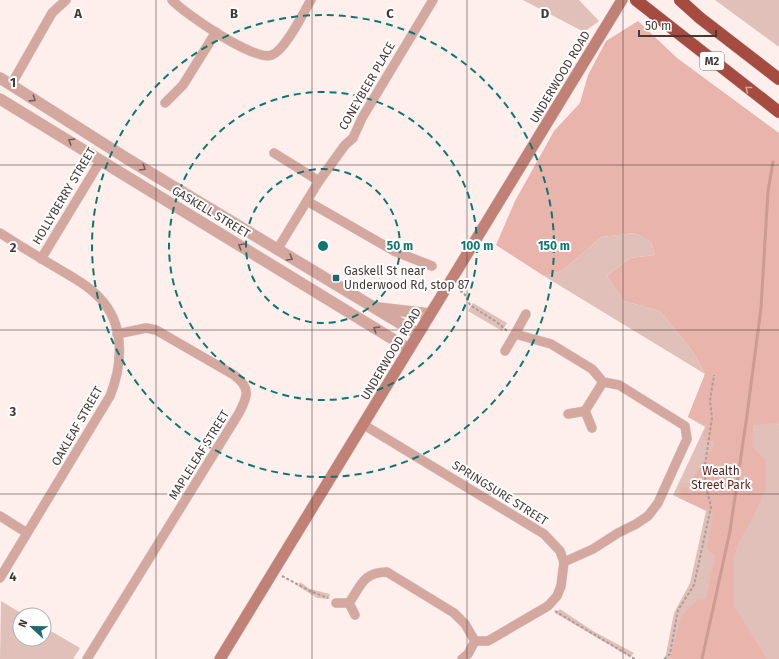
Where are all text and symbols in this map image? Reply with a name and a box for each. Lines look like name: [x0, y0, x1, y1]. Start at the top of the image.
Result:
text: A: [73, 6, 82, 21]
text: B: [230, 6, 238, 21]
text: C: [386, 6, 394, 21]
text: D: [541, 6, 550, 21]
scale bar: [639, 12, 716, 38]
text: 50 m: [645, 19, 671, 33]
street label: UNDERWOOD ROAD: [527, 28, 593, 126]
street label: CONEYBEER PLACE: [336, 39, 398, 133]
road number: M2: [700, 52, 724, 70]
text: 1: [10, 75, 16, 90]
one-way arrow: [745, 86, 752, 93]
one-way arrow: [29, 94, 36, 102]
one-way arrow: [68, 139, 75, 146]
street label: HOLLYBERRY STREET: [30, 144, 99, 247]
one-way arrow: [139, 164, 146, 171]
street label: GASKELL STREET: [170, 183, 253, 241]
centre of rings: [316, 239, 330, 253]
text: 50 m: [387, 239, 413, 253]
text: 100 m: [461, 239, 493, 253]
text: 150 m: [538, 239, 570, 253]
text: 2: [10, 240, 17, 255]
one-way arrow: [238, 243, 245, 250]
one-way arrow: [286, 253, 293, 260]
place label: Gaskell St near Underwood Rd, stop 87: [344, 264, 469, 292]
marker: Gaskell St near Underwood Rd, stop 87: [331, 273, 341, 283]
street label: UNDERWOOD ROAD: [358, 305, 424, 403]
one-way arrow: [373, 326, 380, 333]
street label: OAKLEAF STREET: [49, 383, 106, 468]
text: 3: [9, 404, 17, 419]
street label: MAPLELEAF STREET: [166, 407, 233, 502]
street label: SPRINGSURE STREET: [450, 458, 551, 529]
park label: Wealth Street Park: [691, 464, 752, 492]
text: 4: [9, 569, 17, 584]
north arrow: [12, 607, 52, 647]
text: N: [16, 618, 31, 629]

